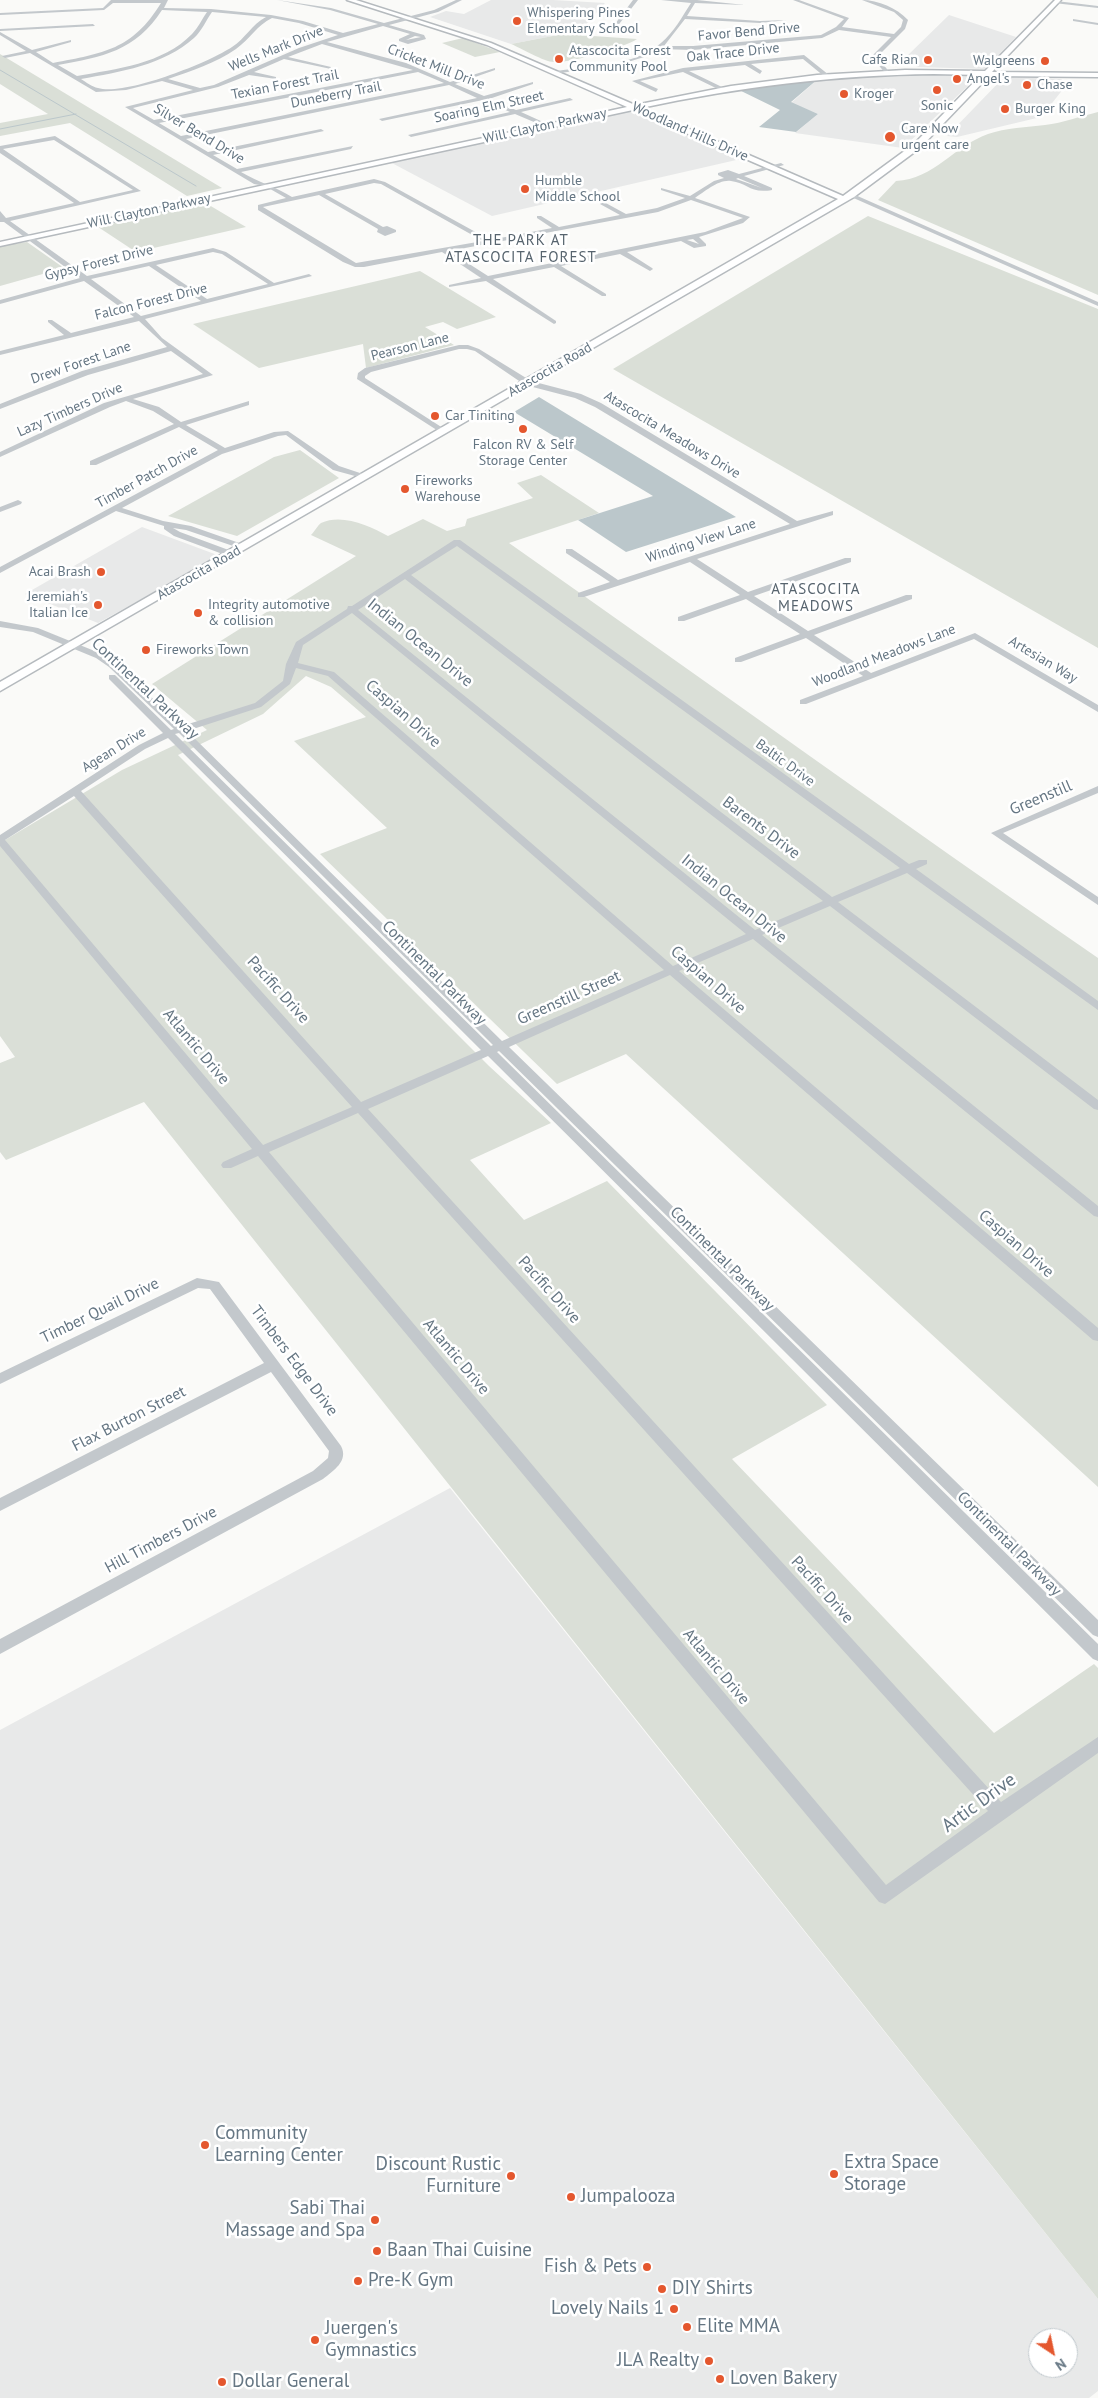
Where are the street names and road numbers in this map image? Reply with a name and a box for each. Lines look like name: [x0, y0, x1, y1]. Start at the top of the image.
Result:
street label: Favor Bend Drive: [697, 19, 801, 45]
street label: Wells Mark Drive: [226, 22, 326, 76]
street label: Oak Trace Drive: [686, 40, 780, 66]
street label: Cricket Mill Drive: [385, 41, 487, 93]
street label: Texian Forest Trail: [230, 66, 340, 104]
street label: Duneberry Trail: [289, 78, 383, 112]
street label: Soaring Elm Street: [433, 87, 545, 127]
street label: Woodland Hills Drive: [629, 99, 751, 165]
street label: Silver Bend Drive: [151, 100, 247, 168]
street label: Will Clayton Parkway: [482, 105, 608, 147]
street label: Will Clayton Parkway: [86, 190, 212, 232]
street label: Gypsy Forest Drive: [43, 241, 155, 285]
street label: Falcon Forest Drive: [93, 280, 209, 324]
street label: Pearson Lane: [369, 329, 451, 365]
street label: Drew Forest Lane: [29, 338, 133, 388]
street label: Atascocita Road: [505, 339, 595, 401]
street label: Lazy Timbers Drive: [15, 379, 125, 441]
street label: Atascocita Meadows Drive: [601, 388, 743, 482]
street label: Timber Patch Drive: [93, 442, 201, 512]
street label: Winding View Lane: [644, 515, 758, 567]
street label: Atascocita Road: [154, 542, 244, 604]
street label: Indian Ocean Drive: [363, 595, 477, 691]
street label: Woodland Meadows Lane: [810, 621, 958, 691]
street label: Artesian Way: [1005, 633, 1081, 687]
street label: Continental Parkway: [87, 634, 203, 744]
street label: Caspian Drive: [361, 676, 445, 752]
street label: Agean Drive: [79, 724, 149, 776]
street label: Baltic Drive: [752, 736, 818, 790]
street label: Greenstill: [1007, 776, 1075, 820]
street label: Barents Drive: [719, 793, 803, 863]
street label: Indian Ocean Drive: [677, 851, 791, 947]
street label: Continental Parkway: [378, 917, 490, 1029]
street label: Caspian Drive: [666, 942, 750, 1018]
street label: Pacific Drive: [243, 952, 313, 1028]
street label: Greenstill Street: [514, 967, 624, 1029]
street label: Atlantic Drive: [159, 1005, 233, 1089]
street label: Continental Parkway: [666, 1203, 778, 1315]
street label: Caspian Drive: [974, 1206, 1058, 1282]
street label: Pacific Drive: [514, 1252, 584, 1328]
street label: Timber Quail Drive: [38, 1274, 162, 1348]
street label: Timbers Edge Drive: [246, 1302, 342, 1420]
street label: Atlantic Drive: [419, 1315, 493, 1399]
street label: Flax Burton Street: [69, 1382, 189, 1456]
street label: Continental Parkway: [953, 1488, 1065, 1600]
street label: Hill Timbers Drive: [102, 1502, 220, 1578]
street label: Pacific Drive: [787, 1552, 857, 1628]
street label: Atlantic Drive: [679, 1625, 753, 1709]
street label: Artic Drive: [938, 1769, 1020, 1837]

